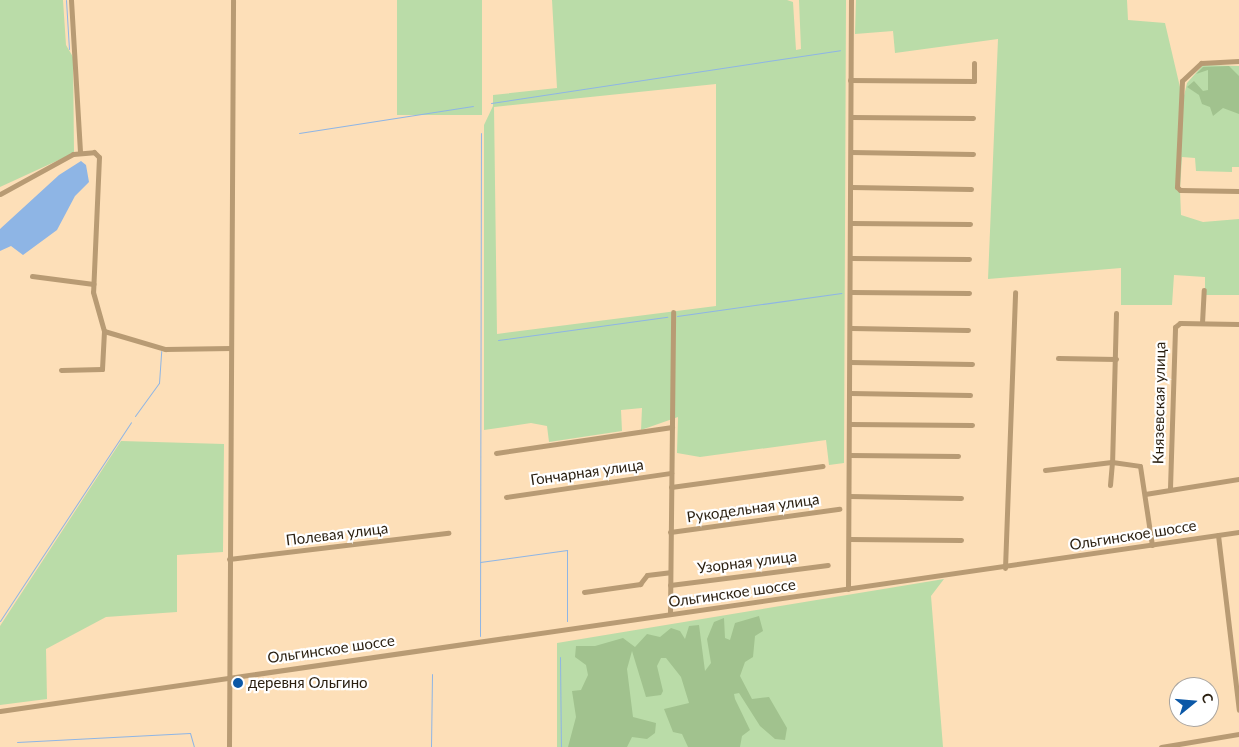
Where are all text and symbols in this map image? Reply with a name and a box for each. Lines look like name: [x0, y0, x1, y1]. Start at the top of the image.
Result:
street label: Князевская улица: [1149, 342, 1169, 464]
street label: Гончарная улица: [529, 455, 645, 489]
street label: Рукодельная улица: [686, 490, 820, 526]
street label: Ольгинское шоссе: [1068, 516, 1198, 554]
street label: Полевая улица: [285, 519, 389, 549]
street label: Узорная улица: [696, 547, 798, 577]
street label: Ольгинское шоссе: [667, 575, 797, 611]
street label: Ольгинское шоссе: [266, 631, 396, 667]
place label: деревня Ольгино: [248, 674, 368, 692]
marker: деревня Ольгино: [232, 677, 244, 689]
north arrow: [1169, 677, 1219, 727]
text: С: [1198, 691, 1217, 705]

